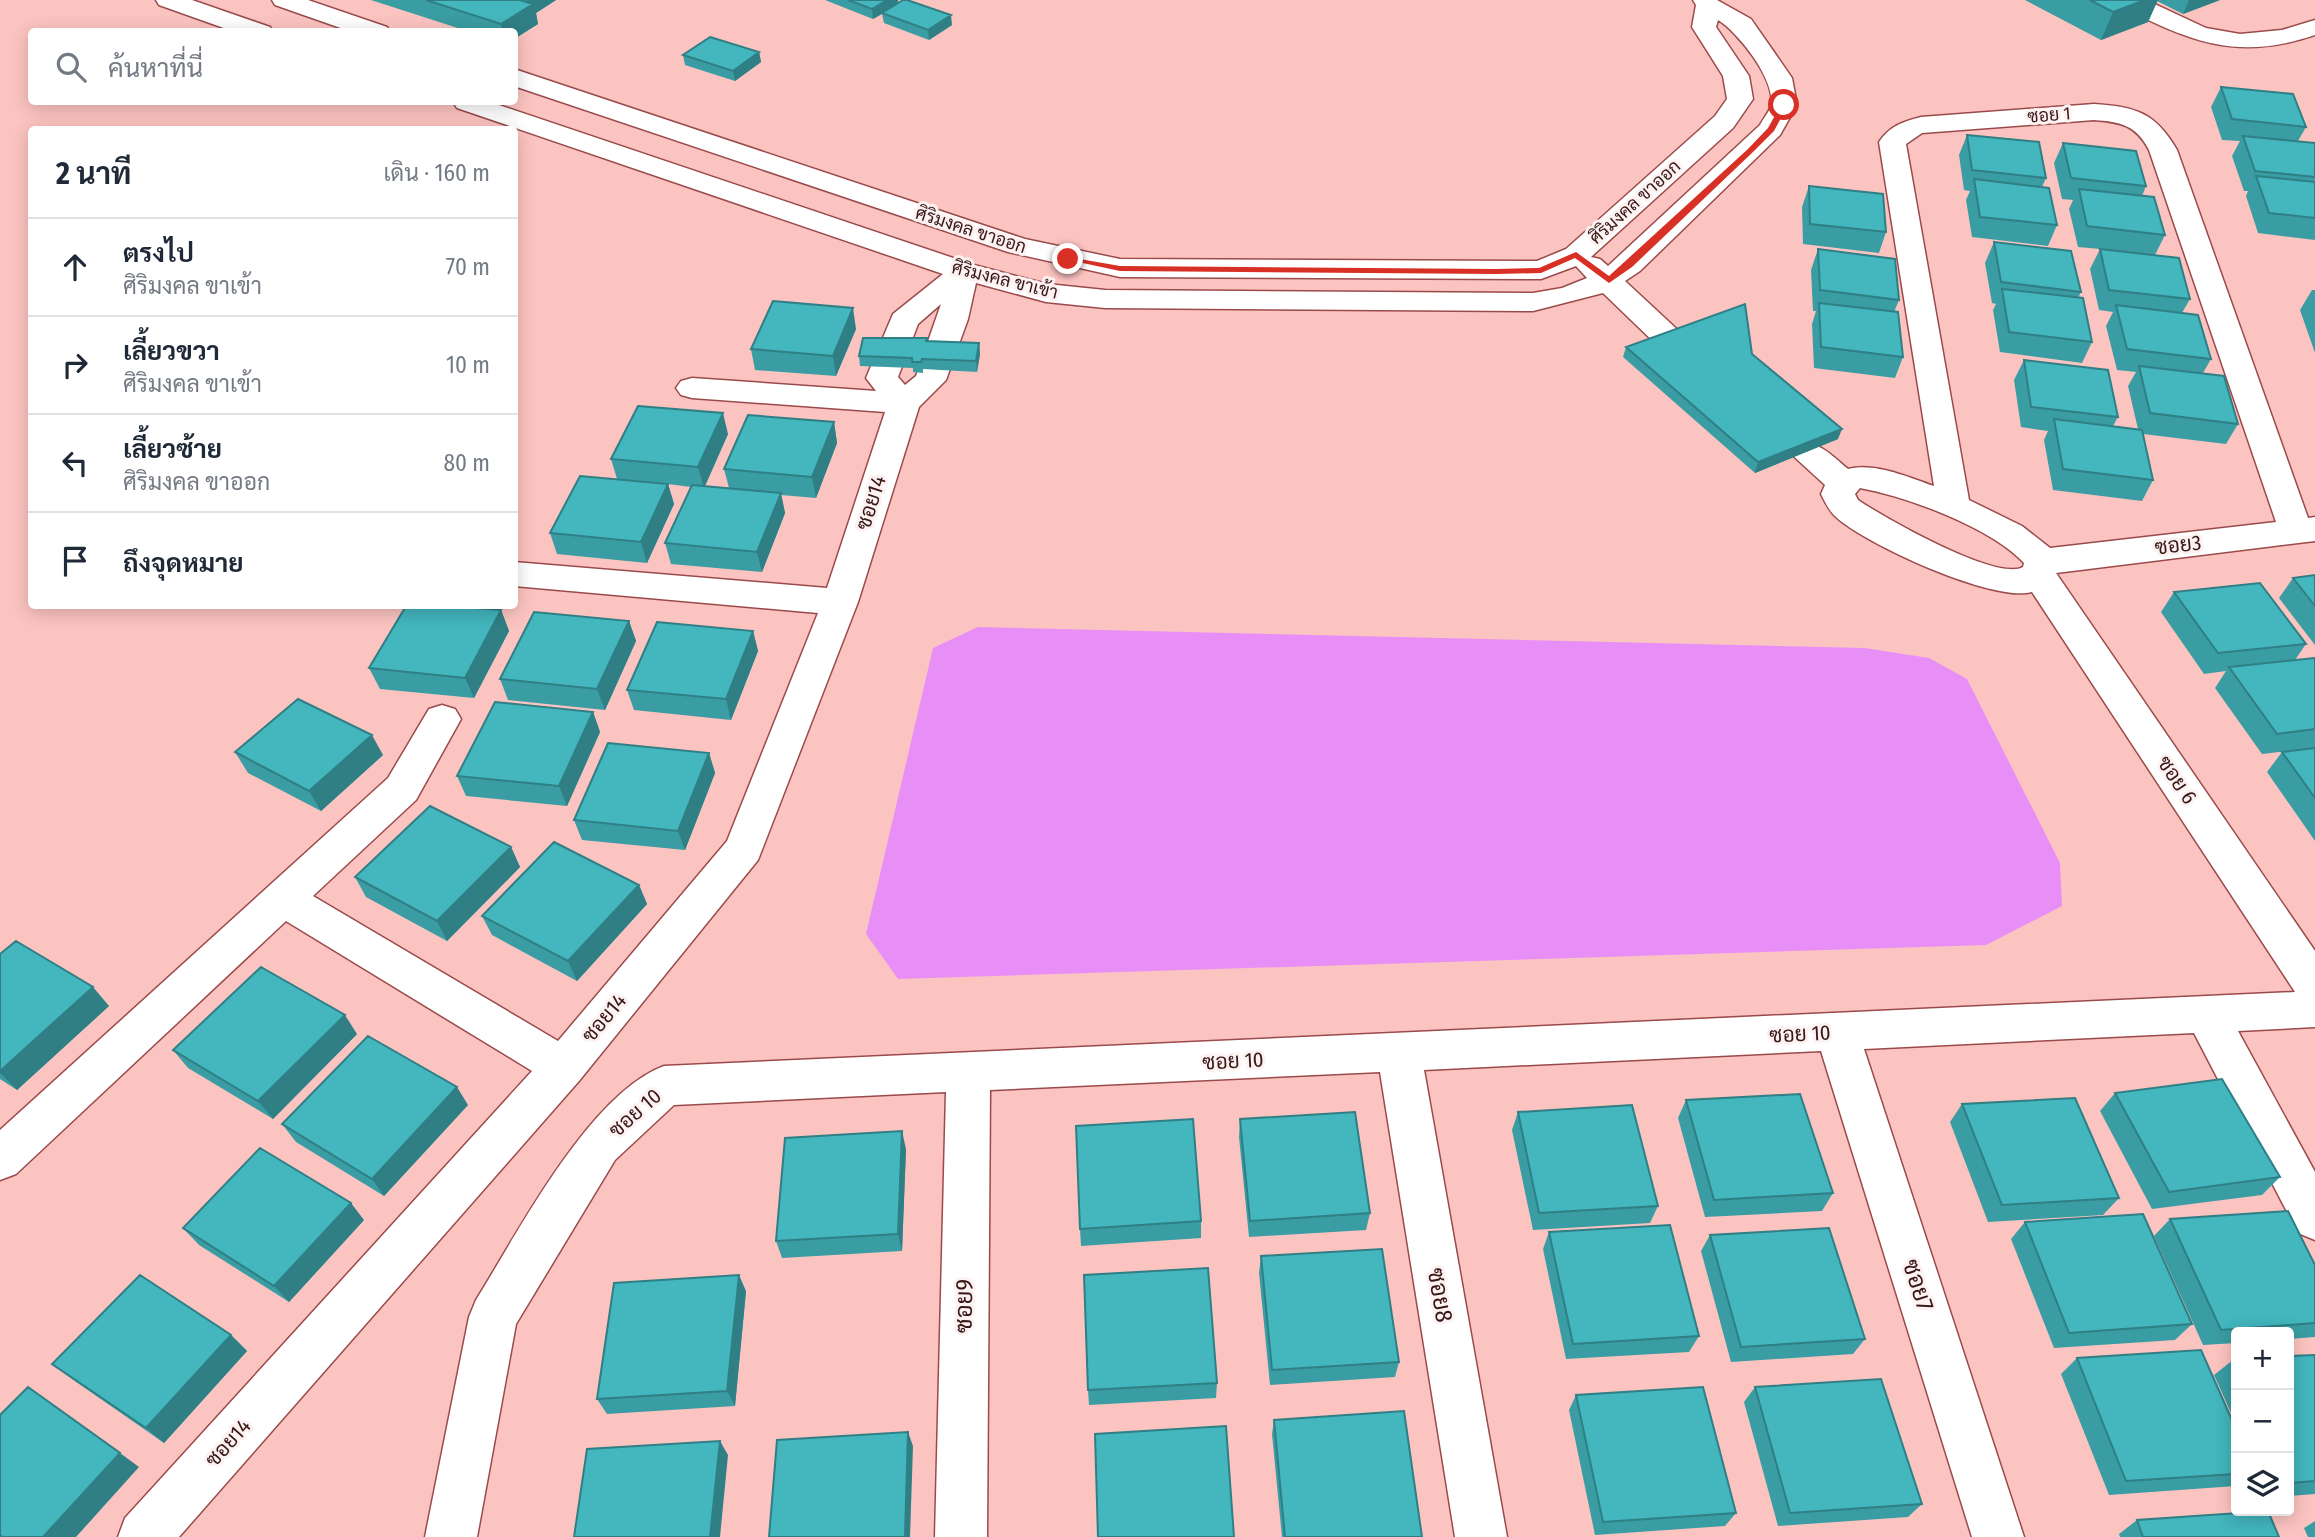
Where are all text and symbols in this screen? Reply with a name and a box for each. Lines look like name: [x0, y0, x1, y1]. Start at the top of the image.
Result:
search box: [28, 28, 518, 105]
icon: search: [52, 48, 90, 86]
text: ค้นหาที่นี่: [108, 53, 203, 84]
route start: [1768, 89, 1799, 120]
street label: ซอย 1: [2027, 102, 2071, 128]
street label: ศิริมงคล ขาออก: [1585, 155, 1685, 249]
text: 2 นาที: [56, 156, 131, 192]
text: เดิน · 160 m: [383, 159, 490, 187]
street label: ศิริมงคล ขาออก: [913, 202, 1029, 258]
text: ตรงไป: [123, 238, 194, 269]
route end: [1052, 243, 1083, 274]
icon: ahead: [56, 248, 94, 286]
text: 70 m: [446, 253, 490, 281]
street label: ศิริมงคล ขาเข้า: [950, 255, 1061, 304]
text: ศิริมงคล ขาเข้า: [123, 272, 262, 300]
text: เลี้ยวขวา: [123, 336, 220, 367]
icon: right: [56, 346, 94, 384]
text: 10 m: [446, 351, 490, 379]
text: ศิริมงคล ขาเข้า: [123, 370, 262, 398]
text: เลี้ยวซ้าย: [123, 434, 222, 465]
icon: left: [56, 444, 94, 482]
text: 80 m: [443, 449, 490, 477]
text: ศิริมงคล ขาออก: [123, 468, 270, 496]
street label: ซอย14: [850, 473, 892, 533]
street label: ซอย3: [2153, 530, 2203, 560]
icon: arrive: [56, 542, 94, 580]
text: ถึงจุดหมาย: [123, 548, 244, 579]
street label: ซอย 6: [2152, 751, 2202, 809]
street label: ซอย14: [576, 988, 632, 1048]
street label: ซอย 10: [1769, 1019, 1831, 1049]
street label: ซอย 10: [1202, 1046, 1264, 1076]
street label: ซอย 10: [603, 1083, 667, 1143]
street label: ซอย7: [1897, 1256, 1939, 1314]
street label: ซอย8: [1421, 1266, 1459, 1324]
street label: ซอย9: [950, 1279, 978, 1333]
map controls: [2231, 1327, 2294, 1516]
button: +: [2231, 1327, 2294, 1390]
button: −: [2231, 1390, 2294, 1453]
street label: ซอย14: [200, 1414, 256, 1472]
button: layers: [2231, 1453, 2294, 1516]

